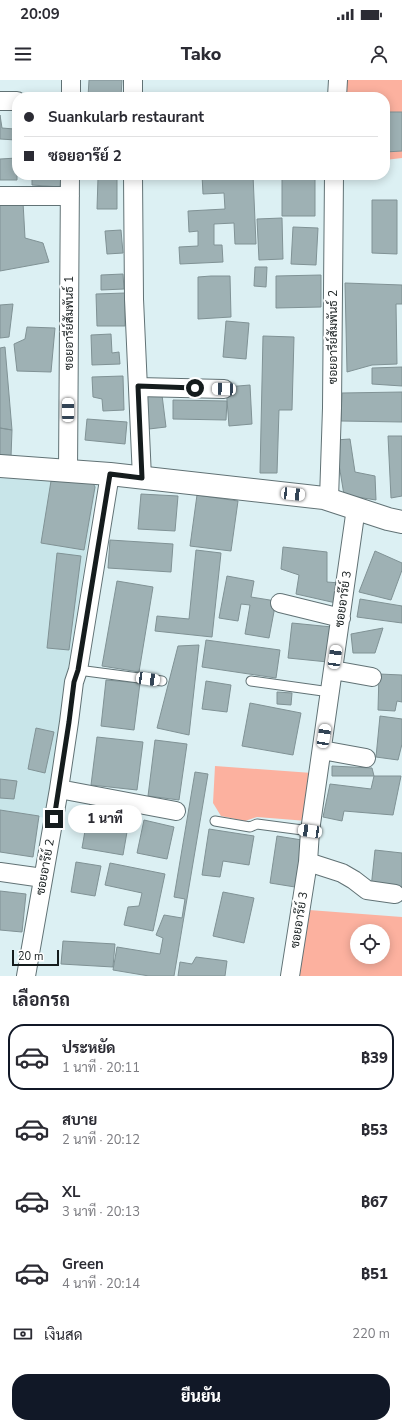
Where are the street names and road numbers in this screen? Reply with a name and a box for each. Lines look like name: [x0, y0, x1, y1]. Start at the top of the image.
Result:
street label: ซอยอารีย์สัมพันธ์ 1: [61, 276, 77, 370]
street label: ซอยอารีย์สัมพันธ์ 2: [325, 290, 341, 384]
street label: ซอยอาร๊ย์ 3: [331, 570, 355, 628]
street label: ซอยอาร๊ย์ 2: [32, 837, 58, 897]
street label: ซอยอาร๊ย์ 3: [287, 891, 311, 949]

